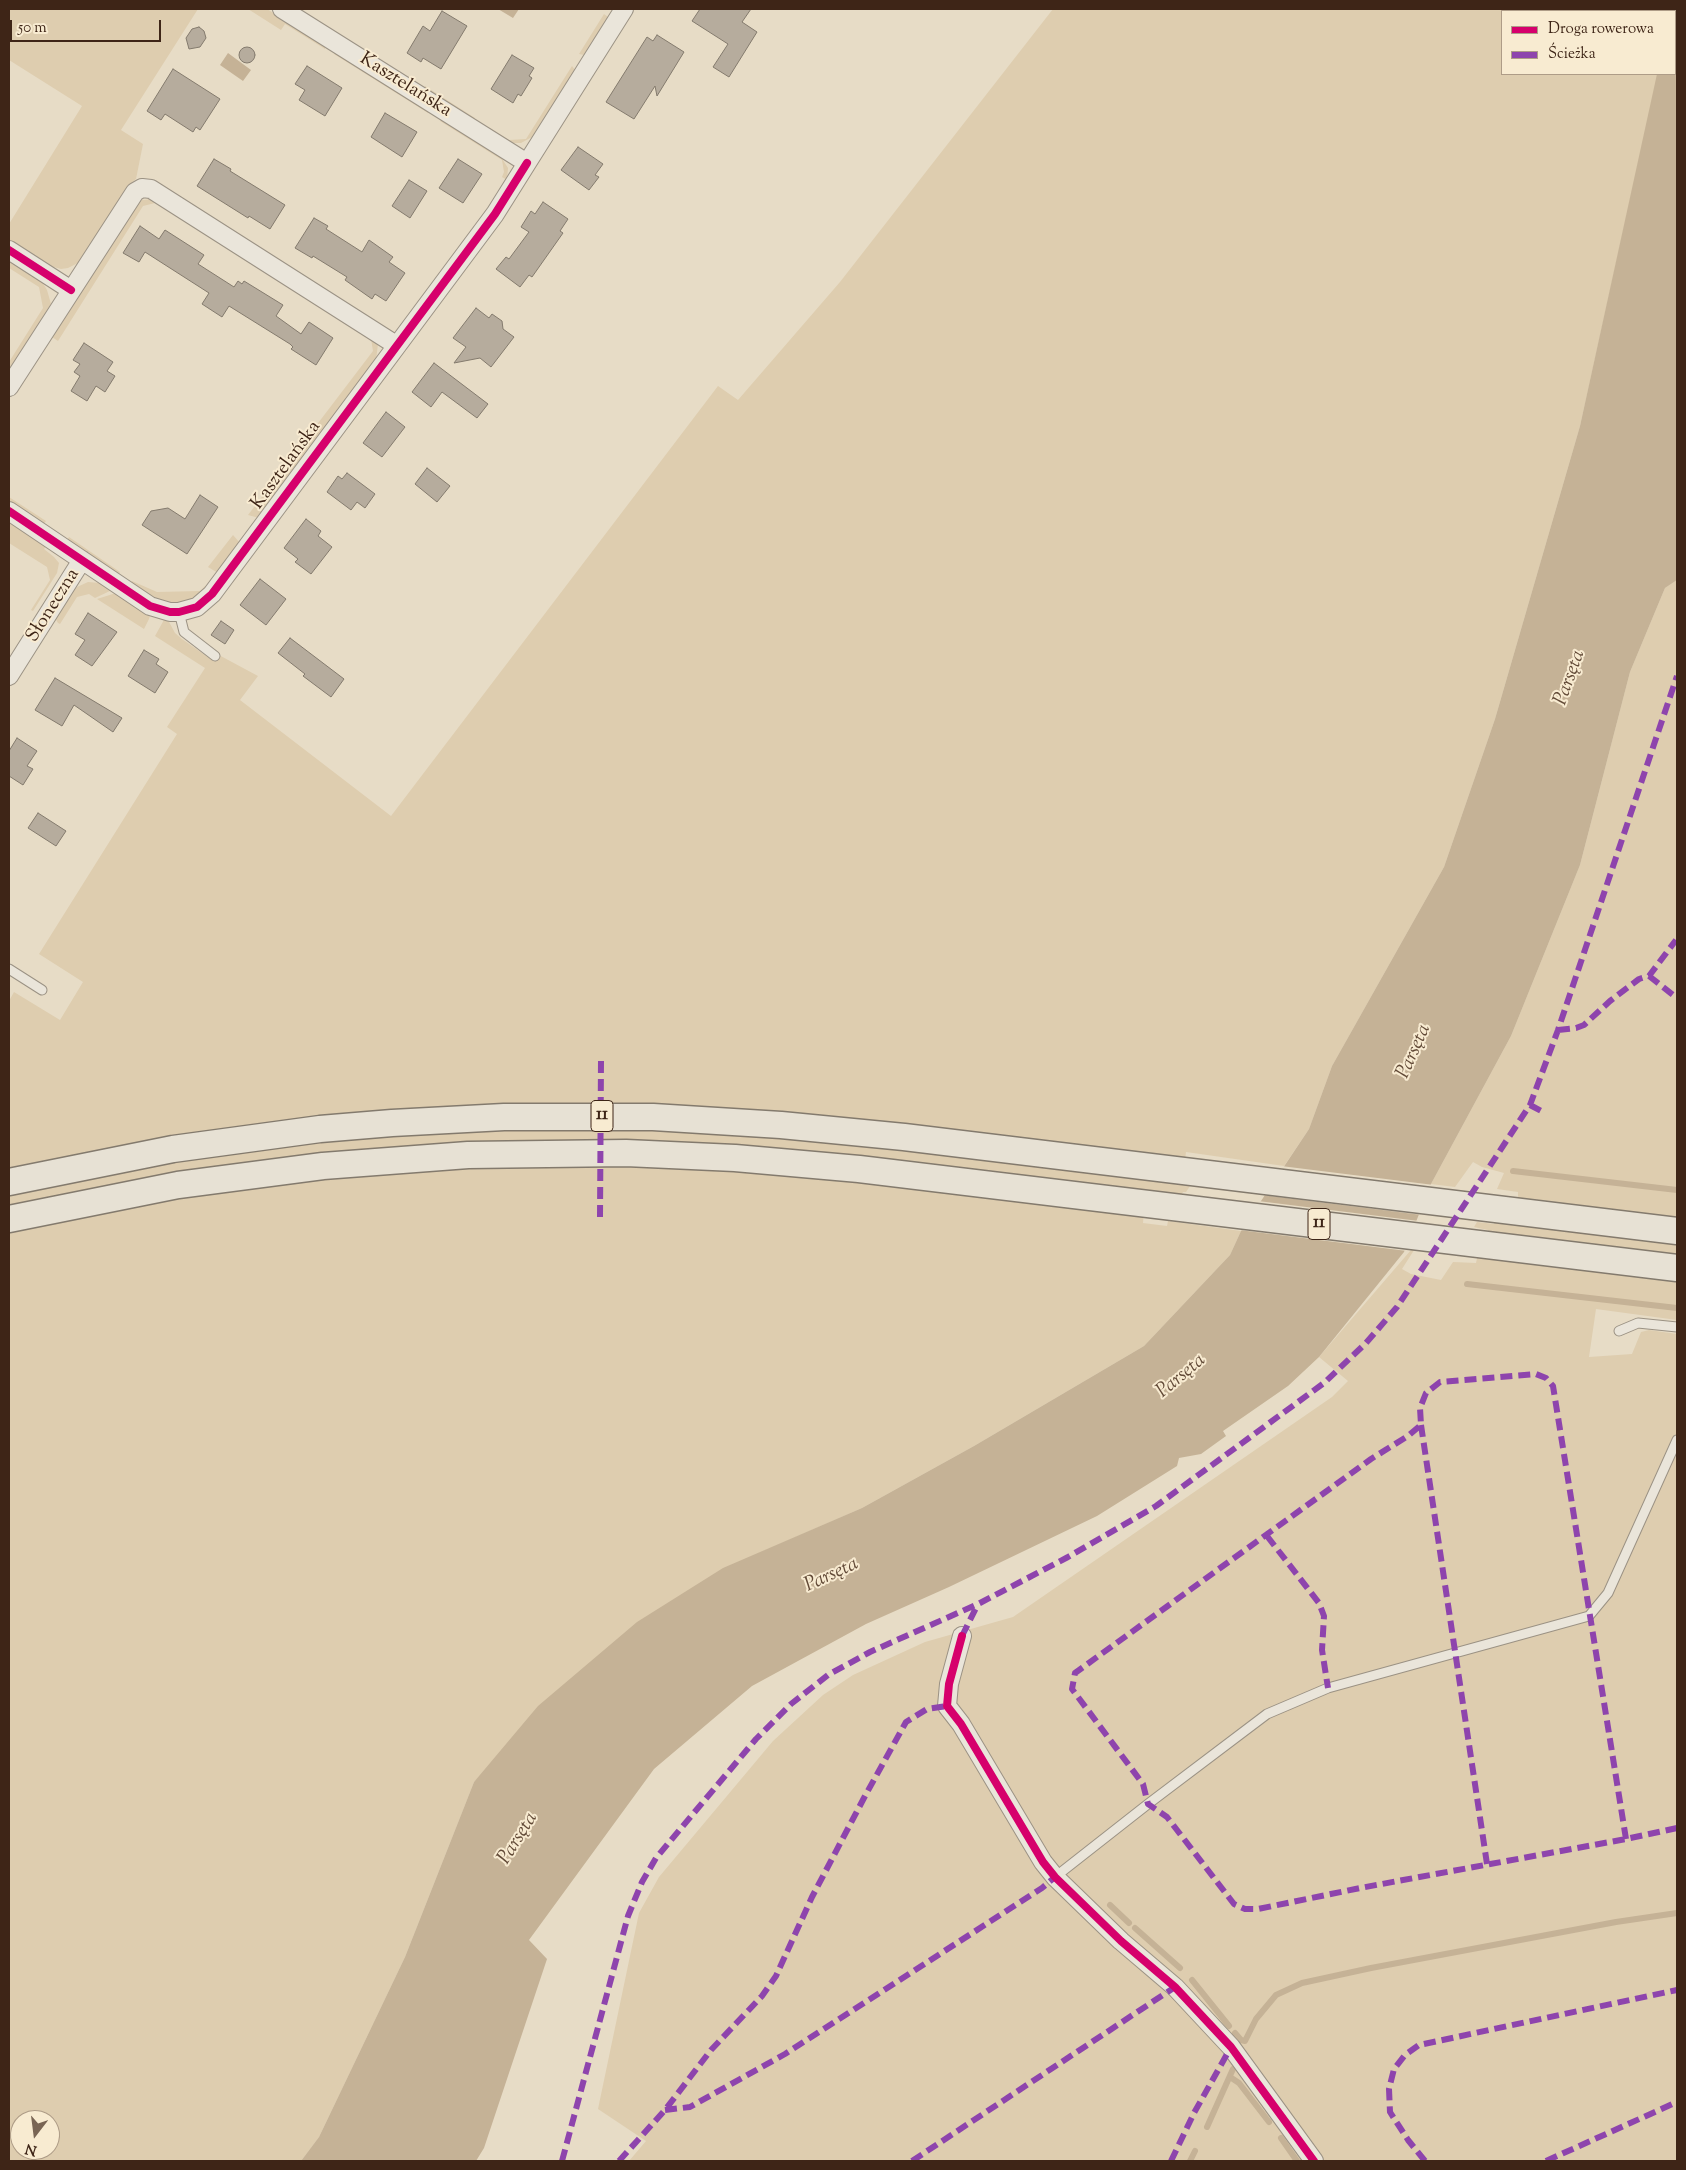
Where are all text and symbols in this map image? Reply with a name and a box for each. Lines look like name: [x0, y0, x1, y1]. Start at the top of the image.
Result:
scale bar: [12, 10, 164, 42]
legend: [1501, 10, 1676, 75]
text: 50 m: [18, 18, 47, 39]
text: Droga rowerowa: [1548, 19, 1654, 40]
text: Ścieżka: [1548, 44, 1596, 65]
street label: Kasztelańska: [355, 49, 455, 123]
street label: Kasztelańska: [247, 417, 327, 515]
street label: Słoneczna: [22, 565, 86, 647]
water label: Parsęta: [1550, 647, 1592, 709]
water label: Parsęta: [1392, 1021, 1438, 1083]
road number: 11: [591, 1100, 613, 1132]
road number: 11: [1308, 1208, 1330, 1240]
water label: Parsęta: [1152, 1350, 1212, 1404]
water label: Parsęta: [801, 1553, 863, 1599]
water label: Parsęta: [494, 1809, 544, 1869]
north arrow: [10, 2110, 60, 2160]
text: N: [23, 2137, 39, 2160]

